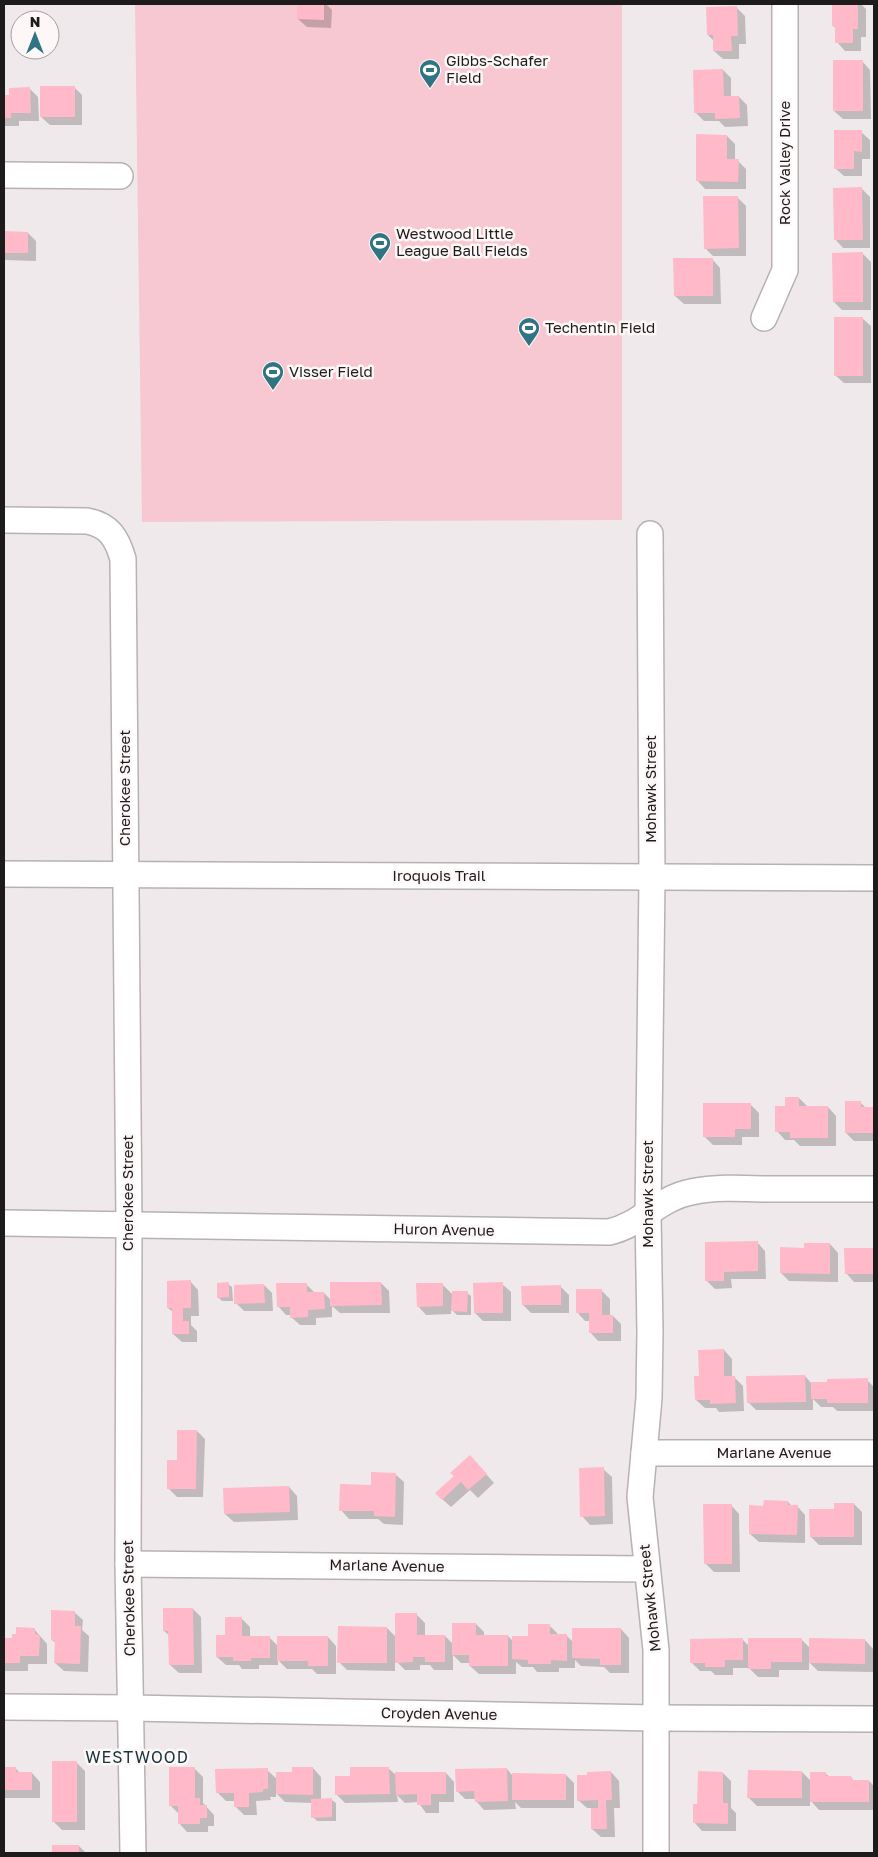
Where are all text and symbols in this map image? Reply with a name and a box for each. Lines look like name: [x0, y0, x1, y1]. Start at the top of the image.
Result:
north arrow: [10, 10, 60, 60]
text: N: [30, 13, 40, 30]
place label: Gibbs-Schafer Field: [446, 51, 548, 86]
sports icon: Gibbs-Schafer Field: [418, 58, 442, 89]
street label: Rock Valley Drive: [775, 101, 793, 225]
place label: Westwood Little League Ball Fields: [396, 224, 528, 259]
sports icon: Westwood Little League Ball Fields: [368, 231, 392, 262]
sports icon: Techentin Field: [517, 316, 541, 347]
place label: Techentin Field: [545, 318, 655, 336]
sports icon: Visser Field: [261, 360, 285, 391]
place label: Visser Field: [289, 362, 373, 380]
street label: Cherokee Street: [115, 730, 133, 846]
street label: Mohawk Street: [641, 735, 659, 843]
street label: Iroquois Trail: [392, 866, 486, 884]
street label: Cherokee Street: [118, 1135, 136, 1251]
street label: Mohawk Street: [638, 1140, 656, 1248]
street label: Huron Avenue: [393, 1219, 495, 1239]
street label: Marlane Avenue: [716, 1443, 832, 1461]
street label: Cherokee Street: [118, 1540, 138, 1656]
street label: Mohawk Street: [634, 1543, 664, 1653]
street label: Marlane Avenue: [329, 1555, 445, 1575]
street label: Croyden Avenue: [381, 1703, 498, 1723]
district label: WESTWOOD: [85, 1747, 189, 1767]

